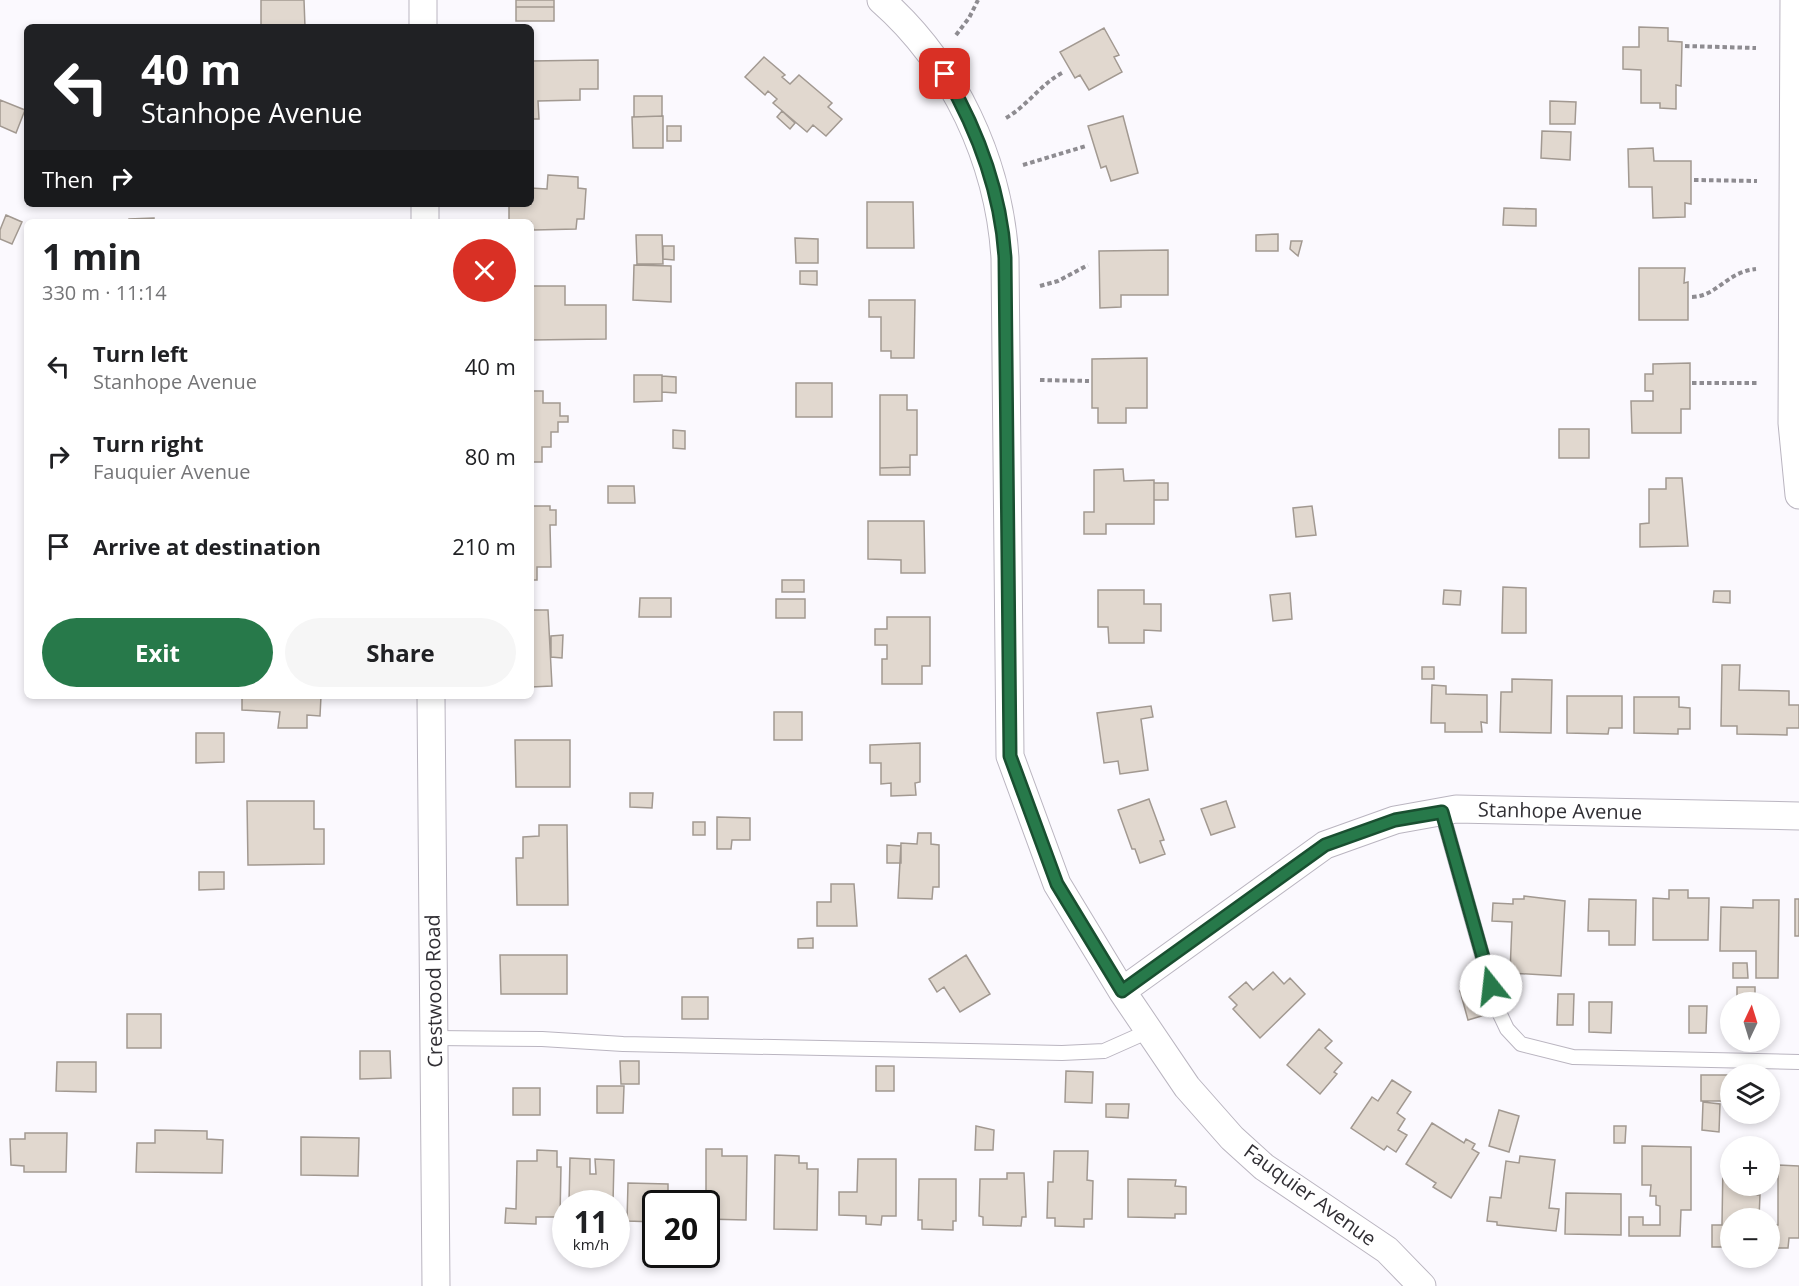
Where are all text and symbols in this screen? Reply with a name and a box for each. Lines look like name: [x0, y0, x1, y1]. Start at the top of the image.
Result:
text: 40 m: [141, 40, 241, 97]
icon: left: [42, 48, 120, 126]
pin: [919, 48, 970, 99]
icon: arrive: [928, 57, 961, 90]
text: Stanhope Avenue: [141, 94, 362, 131]
icon: right: [105, 162, 138, 195]
text: Then: [42, 164, 93, 194]
text: 1 min: [42, 232, 142, 281]
button: close: [453, 239, 516, 302]
text: 330 m · 11:14: [42, 279, 167, 306]
text: Turn left: [93, 338, 188, 368]
icon: left: [42, 350, 75, 383]
text: 40 m: [465, 351, 516, 381]
text: Stanhope Avenue: [93, 368, 257, 395]
text: Turn right: [93, 428, 204, 458]
icon: right: [42, 440, 75, 473]
text: 80 m: [465, 441, 516, 471]
text: Fauquier Avenue: [93, 458, 250, 485]
icon: arrive: [42, 530, 75, 563]
text: Arrive at destination: [93, 531, 321, 561]
text: 210 m: [452, 531, 516, 561]
button: Exit: [42, 618, 273, 687]
button: Share: [285, 618, 516, 687]
street label: Stanhope Avenue: [1478, 796, 1642, 825]
street label: Crestwood Road: [419, 914, 448, 1068]
position arrow: [1459, 954, 1523, 1018]
north arrow: [1720, 992, 1780, 1052]
map controls: [1720, 992, 1780, 1268]
button: layers: [1720, 1064, 1780, 1124]
button: +: [1720, 1136, 1780, 1196]
street label: Fauquier Avenue: [1239, 1137, 1382, 1252]
speed limit sign: 20: [642, 1190, 720, 1268]
text: 11: [574, 1201, 608, 1242]
button: −: [1720, 1208, 1780, 1268]
text: km/h: [573, 1234, 609, 1254]

